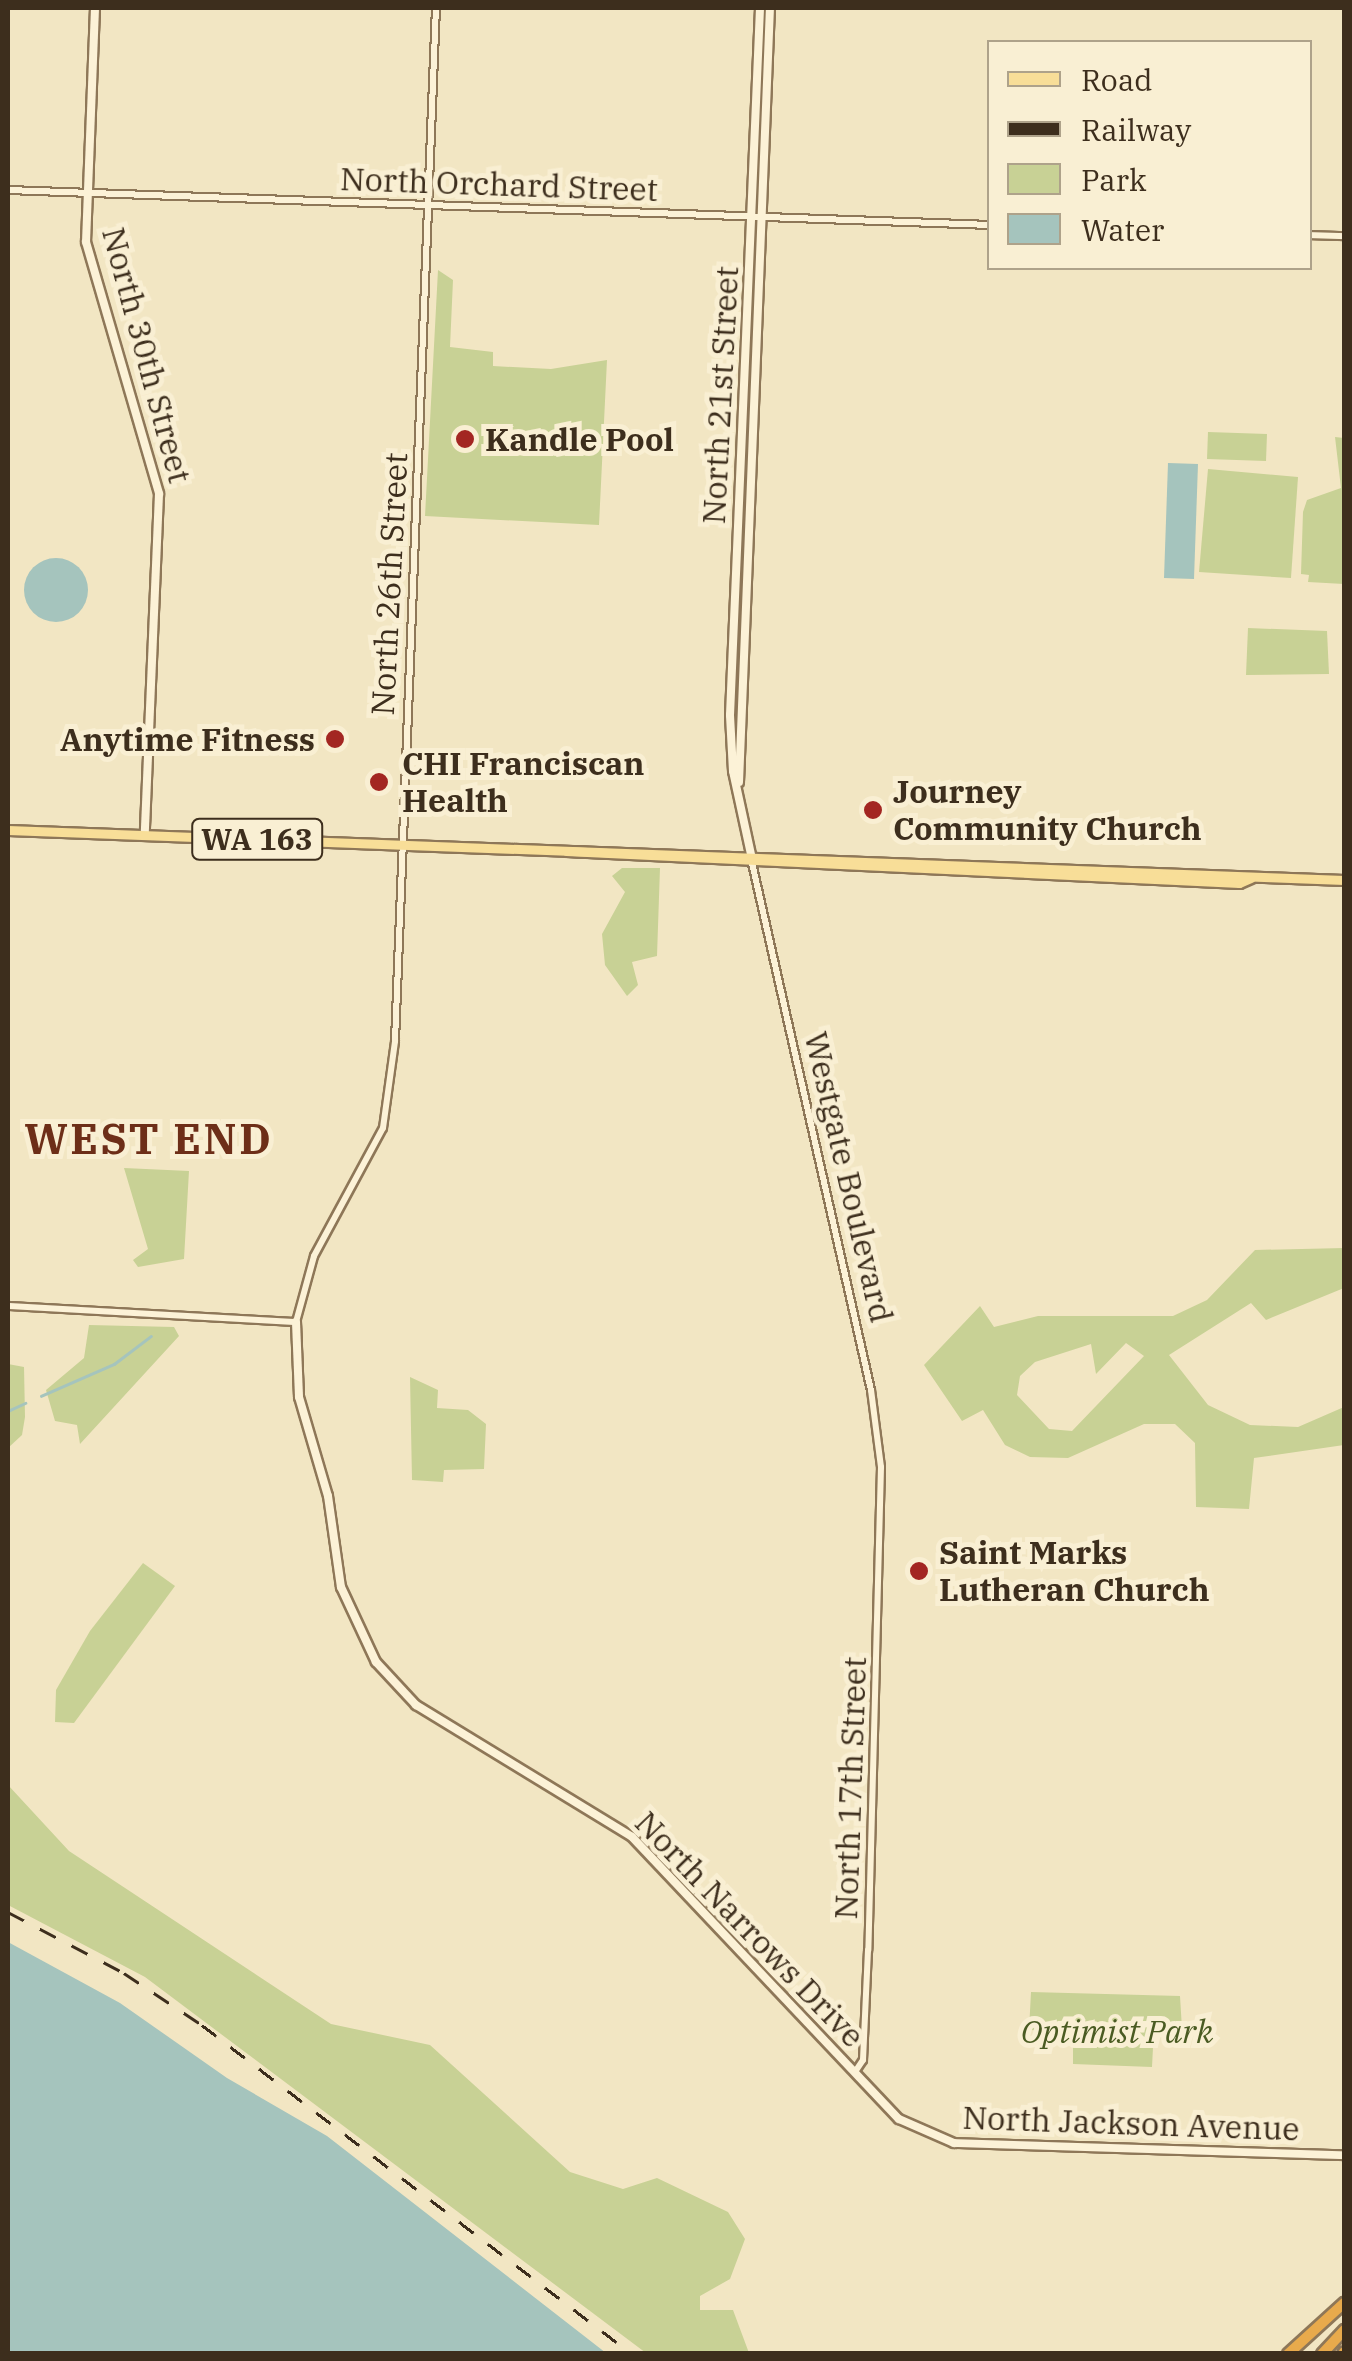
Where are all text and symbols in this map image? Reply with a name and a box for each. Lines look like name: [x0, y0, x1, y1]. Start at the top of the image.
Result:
legend: [987, 40, 1312, 270]
text: Road: [1081, 60, 1153, 99]
text: Railway: [1081, 110, 1191, 149]
street label: North Orchard Street: [339, 159, 659, 209]
text: Park: [1081, 160, 1147, 199]
text: Water: [1081, 210, 1164, 249]
street label: North 30th Street: [94, 223, 200, 487]
street label: North 21st Street: [694, 265, 746, 525]
place label: Kandle Pool: [485, 420, 674, 458]
marker: Kandle Pool: [454, 428, 476, 450]
street label: North 26th Street: [363, 452, 415, 716]
place label: Anytime Fitness: [60, 720, 315, 758]
marker: Anytime Fitness: [324, 728, 346, 750]
place label: CHI Franciscan Health: [402, 745, 644, 820]
marker: CHI Franciscan Health: [366, 769, 392, 795]
place label: Journey Community Church: [893, 773, 1202, 848]
marker: Journey Community Church: [862, 799, 884, 821]
road number: WA 163: [190, 814, 324, 864]
street label: Westgate Boulevard: [797, 1028, 901, 1326]
district label: WEST END: [25, 1114, 273, 1164]
place label: Saint Marks Lutheran Church: [939, 1534, 1209, 1609]
marker: Saint Marks Lutheran Church: [908, 1560, 930, 1582]
street label: North 17th Street: [826, 1656, 874, 1920]
street label: North Narrows Drive: [627, 1803, 873, 2055]
park label: Optimist Park: [1021, 2012, 1213, 2050]
street label: North Jackson Avenue: [962, 2098, 1300, 2148]

